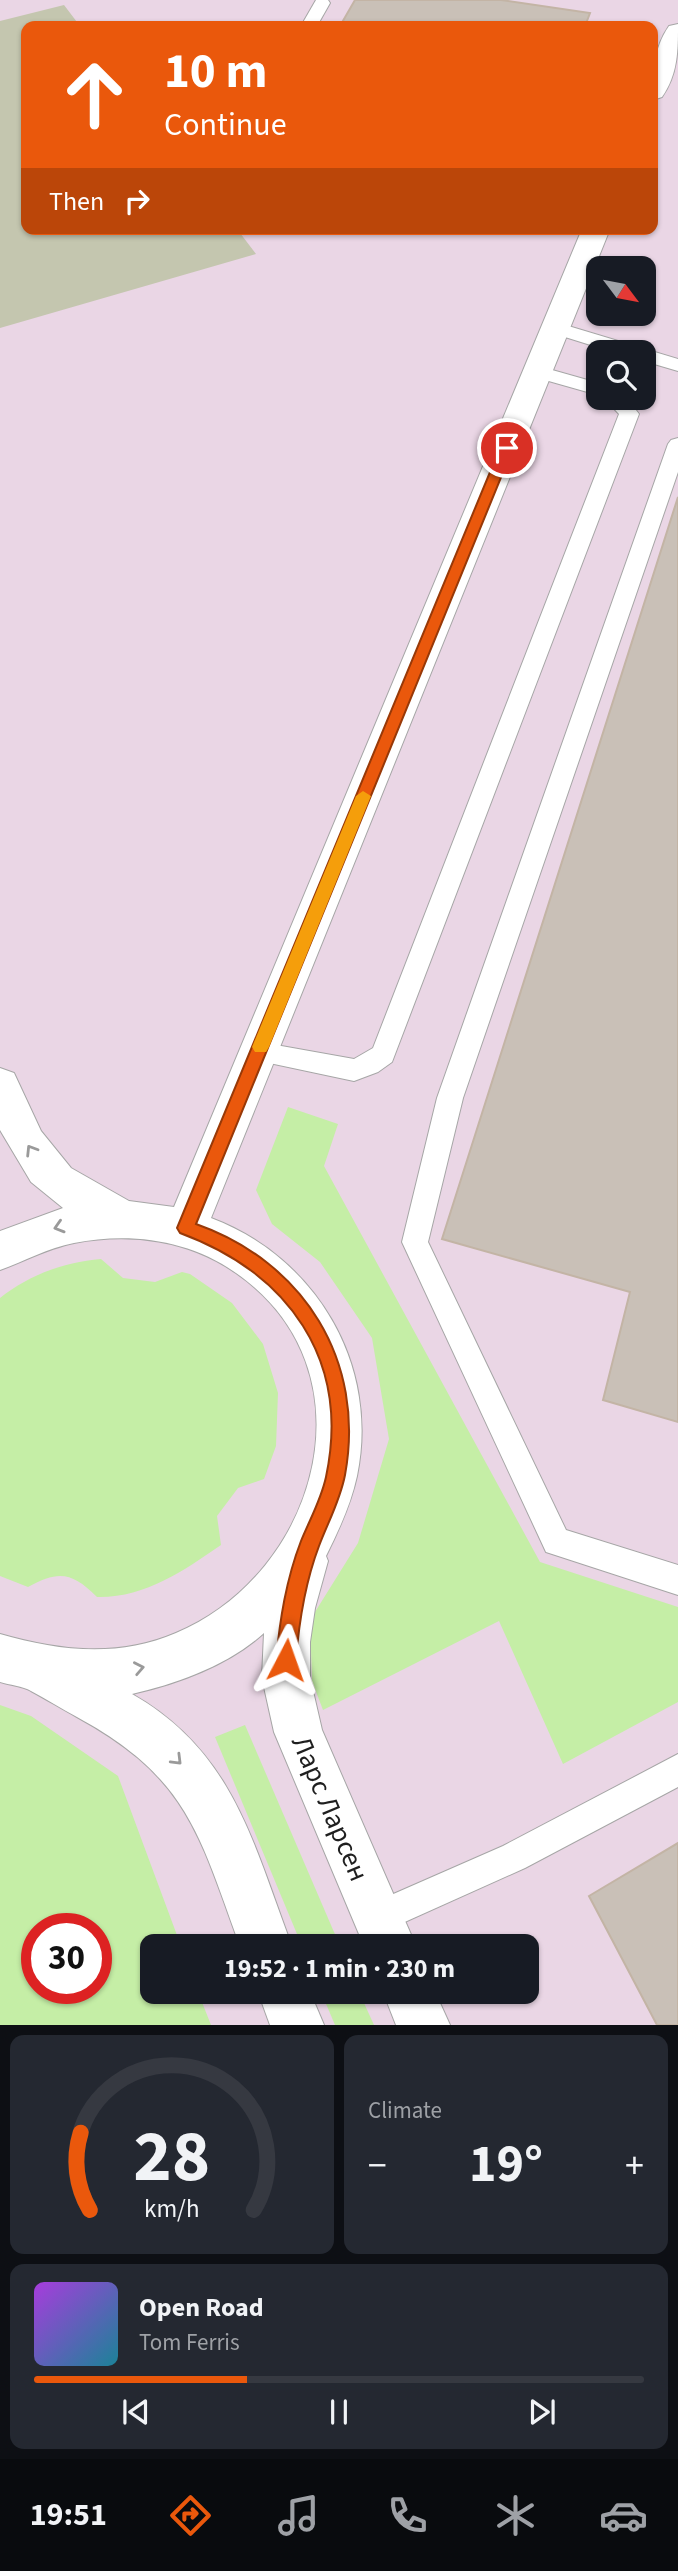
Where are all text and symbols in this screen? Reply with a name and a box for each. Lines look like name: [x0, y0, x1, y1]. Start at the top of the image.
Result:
text: 10 m: [164, 37, 268, 107]
icon: ahead: [49, 49, 140, 140]
text: Continue: [164, 102, 287, 148]
icon: right: [118, 182, 156, 220]
text: Then: [49, 183, 104, 220]
north arrow: [586, 256, 656, 326]
map controls: [586, 256, 656, 410]
button: search: [586, 340, 656, 410]
pin: [477, 418, 537, 478]
icon: arrive: [488, 429, 526, 467]
one-way arrow: [26, 1144, 39, 1157]
one-way arrow: [53, 1219, 65, 1234]
position arrow: [249, 1623, 323, 1697]
one-way arrow: [133, 1661, 145, 1676]
street label: Ларс Ларсен: [281, 1729, 379, 1887]
one-way arrow: [169, 1751, 182, 1764]
speed limit sign: 30: [21, 1913, 112, 2004]
text: 19:52 · 1 min · 230 m: [224, 1950, 455, 1987]
text: Climate: [368, 2094, 442, 2127]
text: 28: [134, 2106, 210, 2210]
text: 19°: [469, 2128, 543, 2202]
text: −: [368, 2139, 387, 2193]
text: +: [625, 2139, 644, 2193]
text: km/h: [144, 2191, 200, 2227]
text: Open Road: [139, 2289, 264, 2326]
text: Tom Ferris: [139, 2326, 240, 2359]
icon: previous: [117, 2393, 155, 2431]
icon: pause: [320, 2393, 358, 2431]
icon: next: [523, 2393, 561, 2431]
icon: directions: [166, 2491, 215, 2540]
icon: music: [274, 2491, 323, 2540]
icon: phone: [383, 2491, 432, 2540]
icon: climate: [491, 2491, 540, 2540]
icon: car: [599, 2491, 648, 2540]
text: 19:51: [30, 2492, 107, 2538]

